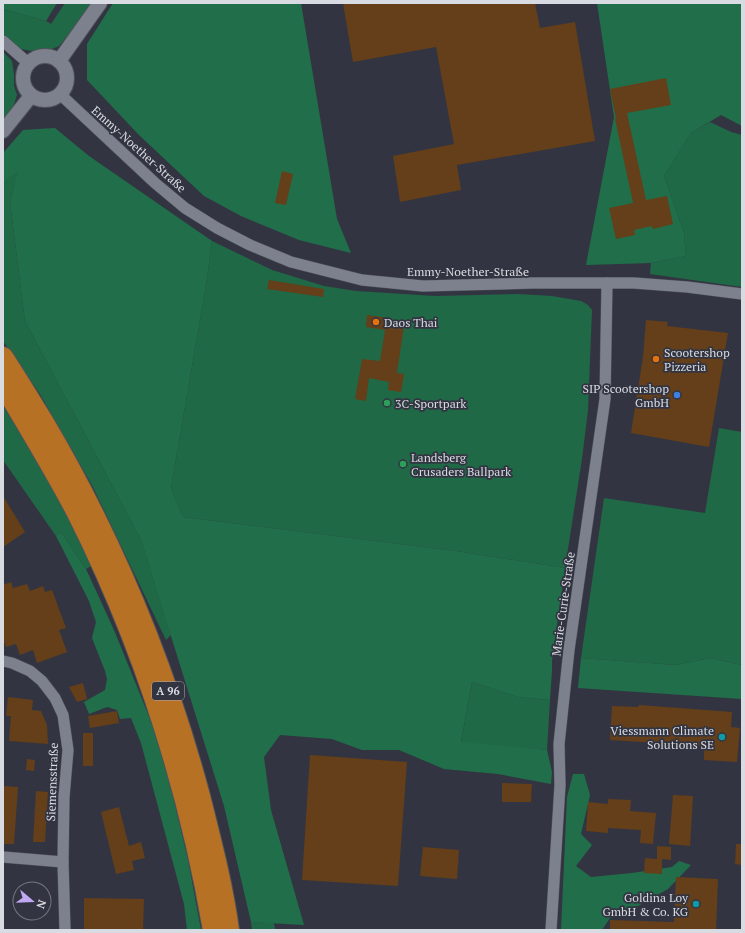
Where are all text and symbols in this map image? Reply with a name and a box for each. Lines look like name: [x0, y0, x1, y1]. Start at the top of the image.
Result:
street label: Emmy-Noether-Straße: [89, 103, 189, 195]
street label: Emmy-Noether-Straße: [407, 264, 529, 279]
place label: Daos Thai: [384, 315, 438, 330]
marker: Daos Thai: [371, 317, 381, 327]
place label: Scootershop Pizzeria: [664, 345, 730, 374]
marker: Scootershop Pizzeria: [651, 354, 661, 364]
place label: SIP Scootershop GmbH: [583, 381, 669, 410]
marker: SIP Scootershop GmbH: [672, 390, 682, 400]
place label: 3C-Sportpark: [395, 396, 467, 411]
marker: 3C-Sportpark: [382, 398, 392, 408]
place label: Landsberg Crusaders Ballpark: [411, 450, 512, 479]
marker: Landsberg Crusaders Ballpark: [398, 459, 408, 469]
street label: Marie-Curie-Straße: [548, 551, 578, 657]
road number: A 96: [152, 682, 184, 700]
place label: Viessmann Climate Solutions SE: [610, 723, 714, 752]
marker: Viessmann Climate Solutions SE: [717, 732, 727, 742]
street label: Siemensstraße: [43, 742, 61, 822]
north arrow: [12, 881, 52, 921]
place label: Goldina Loy GmbH & Co. KG: [602, 890, 689, 919]
text: N: [33, 898, 49, 911]
marker: Goldina Loy GmbH & Co. KG: [691, 899, 701, 909]

